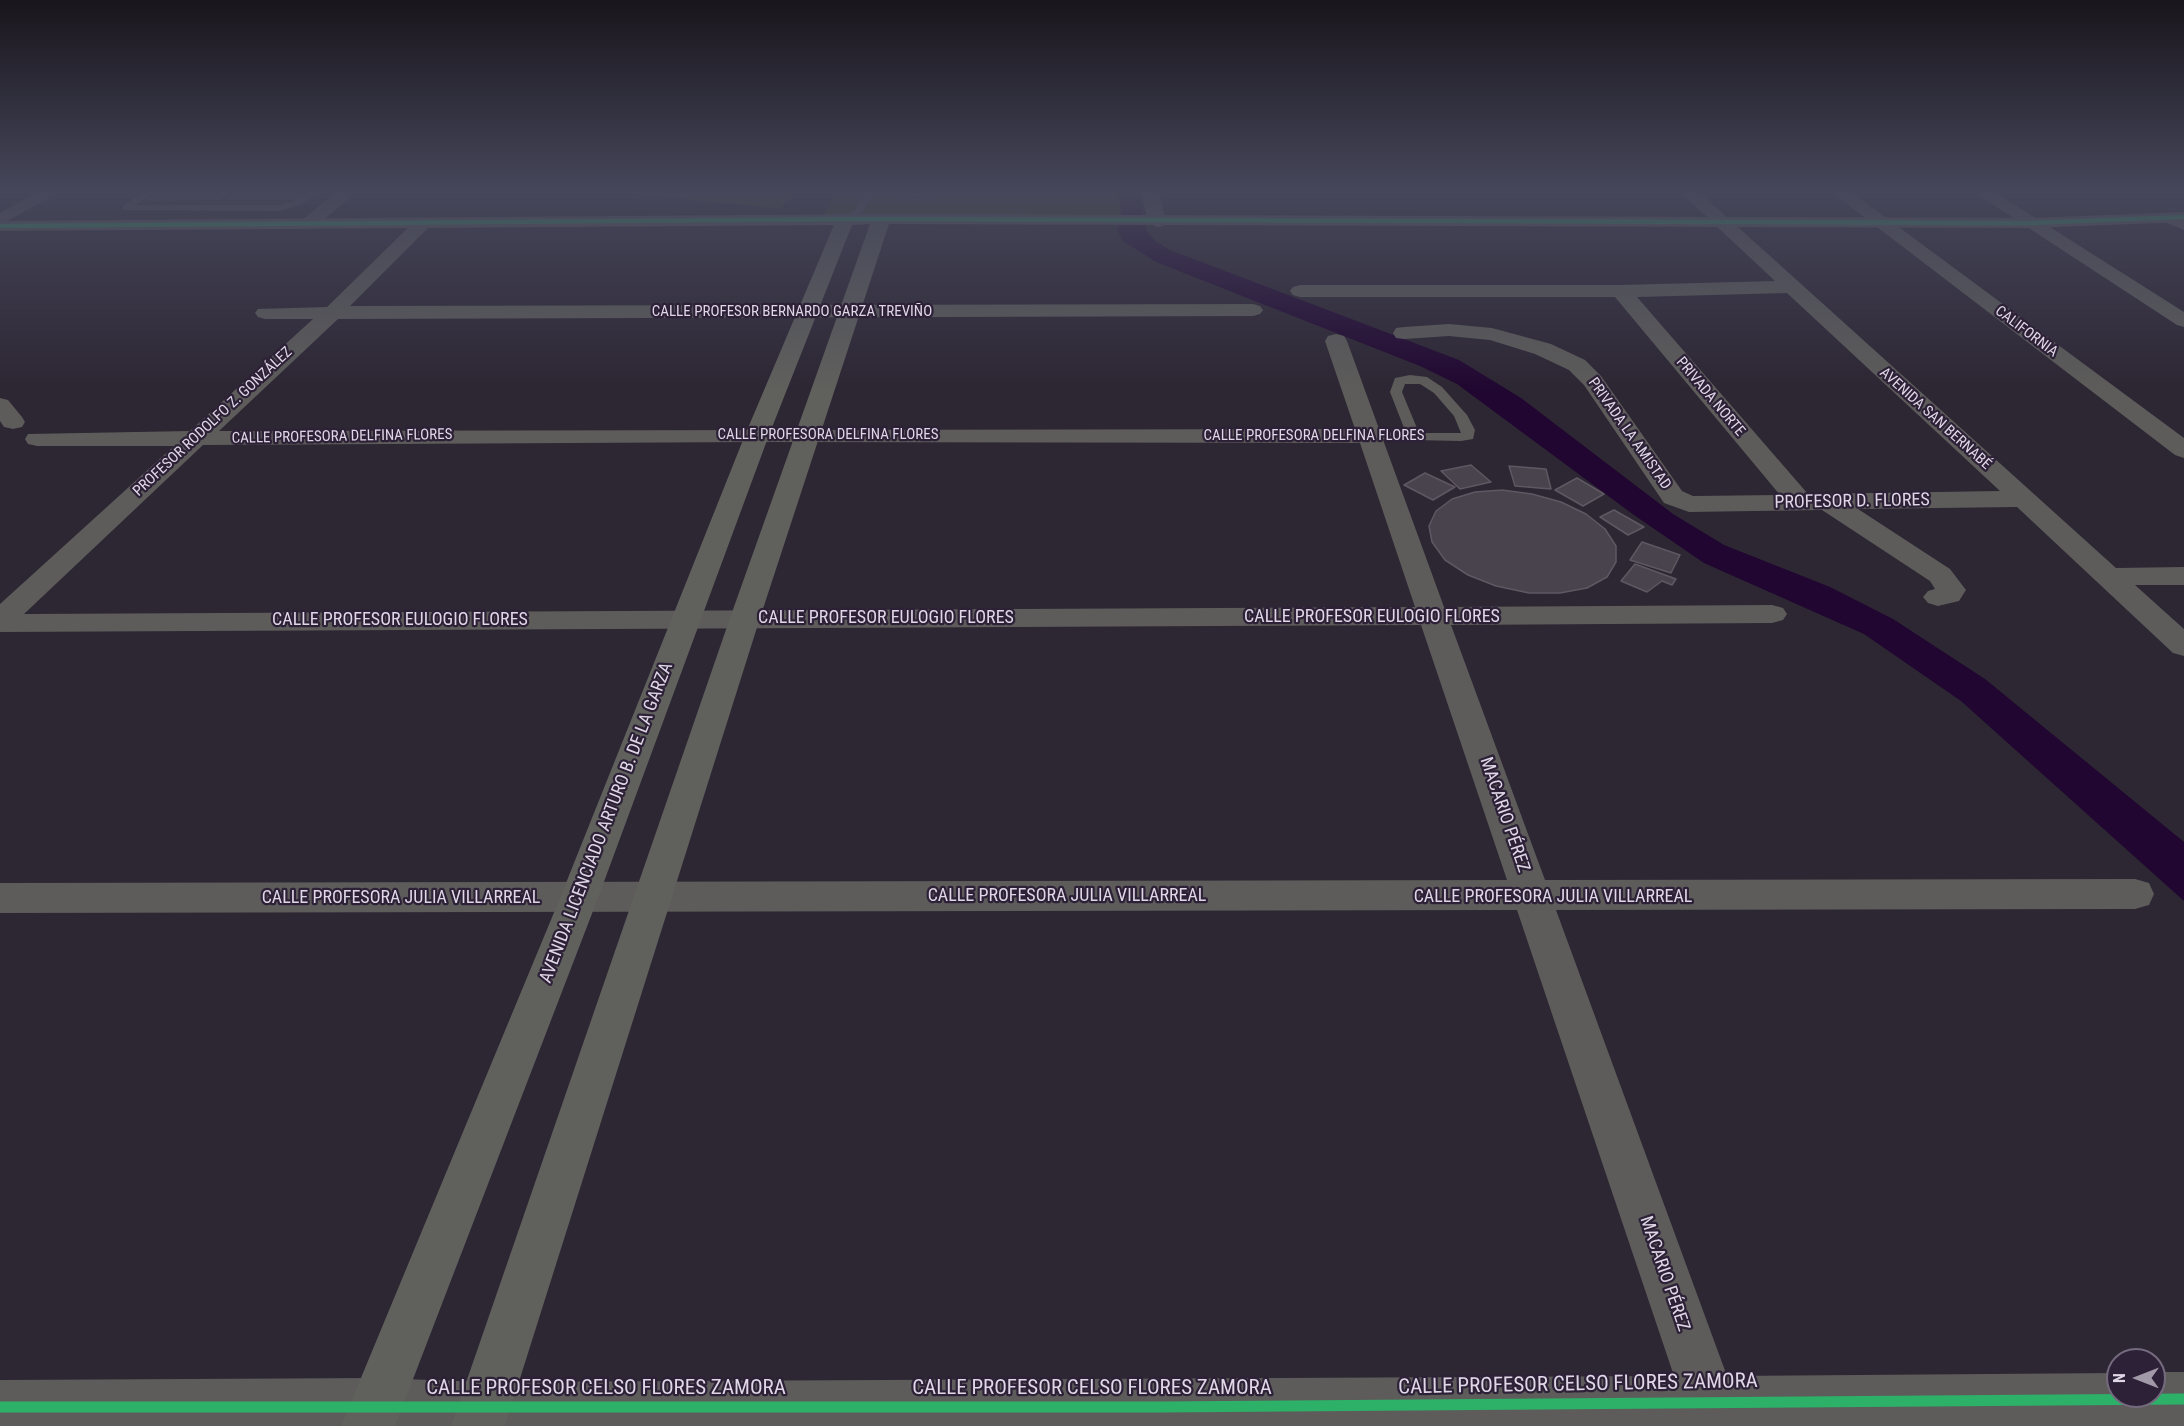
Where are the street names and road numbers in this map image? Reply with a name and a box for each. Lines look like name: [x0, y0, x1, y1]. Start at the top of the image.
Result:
street label: CALLE PROFESOR BERNARDO GARZA TREVIÑO: [652, 303, 932, 321]
street label: CALIFORNIA: [1991, 303, 2061, 361]
street label: PROFESOR RODOLFO Z. GONZÁLEZ: [130, 343, 296, 501]
street label: PRIVADA NORTE: [1672, 354, 1748, 440]
street label: AVENIDA SAN BERNABÉ: [1876, 364, 1994, 474]
street label: PRIVADA LA AMISTAD: [1584, 375, 1674, 493]
street label: CALLE PROFESORA DELFINA FLORES: [231, 426, 453, 448]
street label: CALLE PROFESORA DELFINA FLORES: [718, 426, 938, 444]
street label: CALLE PROFESORA DELFINA FLORES: [1204, 427, 1424, 445]
street label: PROFESOR D. FLORES: [1774, 490, 1930, 514]
street label: CALLE PROFESOR EULOGIO FLORES: [1244, 606, 1500, 628]
street label: CALLE PROFESOR EULOGIO FLORES: [758, 607, 1014, 629]
street label: CALLE PROFESOR EULOGIO FLORES: [272, 609, 528, 631]
street label: AVENIDA LICENCIADO ARTURO B. DE LA GARZA: [536, 660, 678, 986]
street label: MACARIO PÉREZ: [1474, 755, 1534, 875]
street label: CALLE PROFESORA JULIA VILLARREAL: [928, 885, 1206, 907]
street label: CALLE PROFESORA JULIA VILLARREAL: [1414, 886, 1692, 908]
street label: CALLE PROFESORA JULIA VILLARREAL: [262, 887, 540, 909]
street label: MACARIO PÉREZ: [1634, 1214, 1694, 1334]
street label: CALLE PROFESOR CELSO FLORES ZAMORA: [1398, 1369, 1758, 1401]
street label: CALLE PROFESOR CELSO FLORES ZAMORA: [426, 1376, 786, 1402]
street label: CALLE PROFESOR CELSO FLORES ZAMORA: [912, 1376, 1272, 1402]

